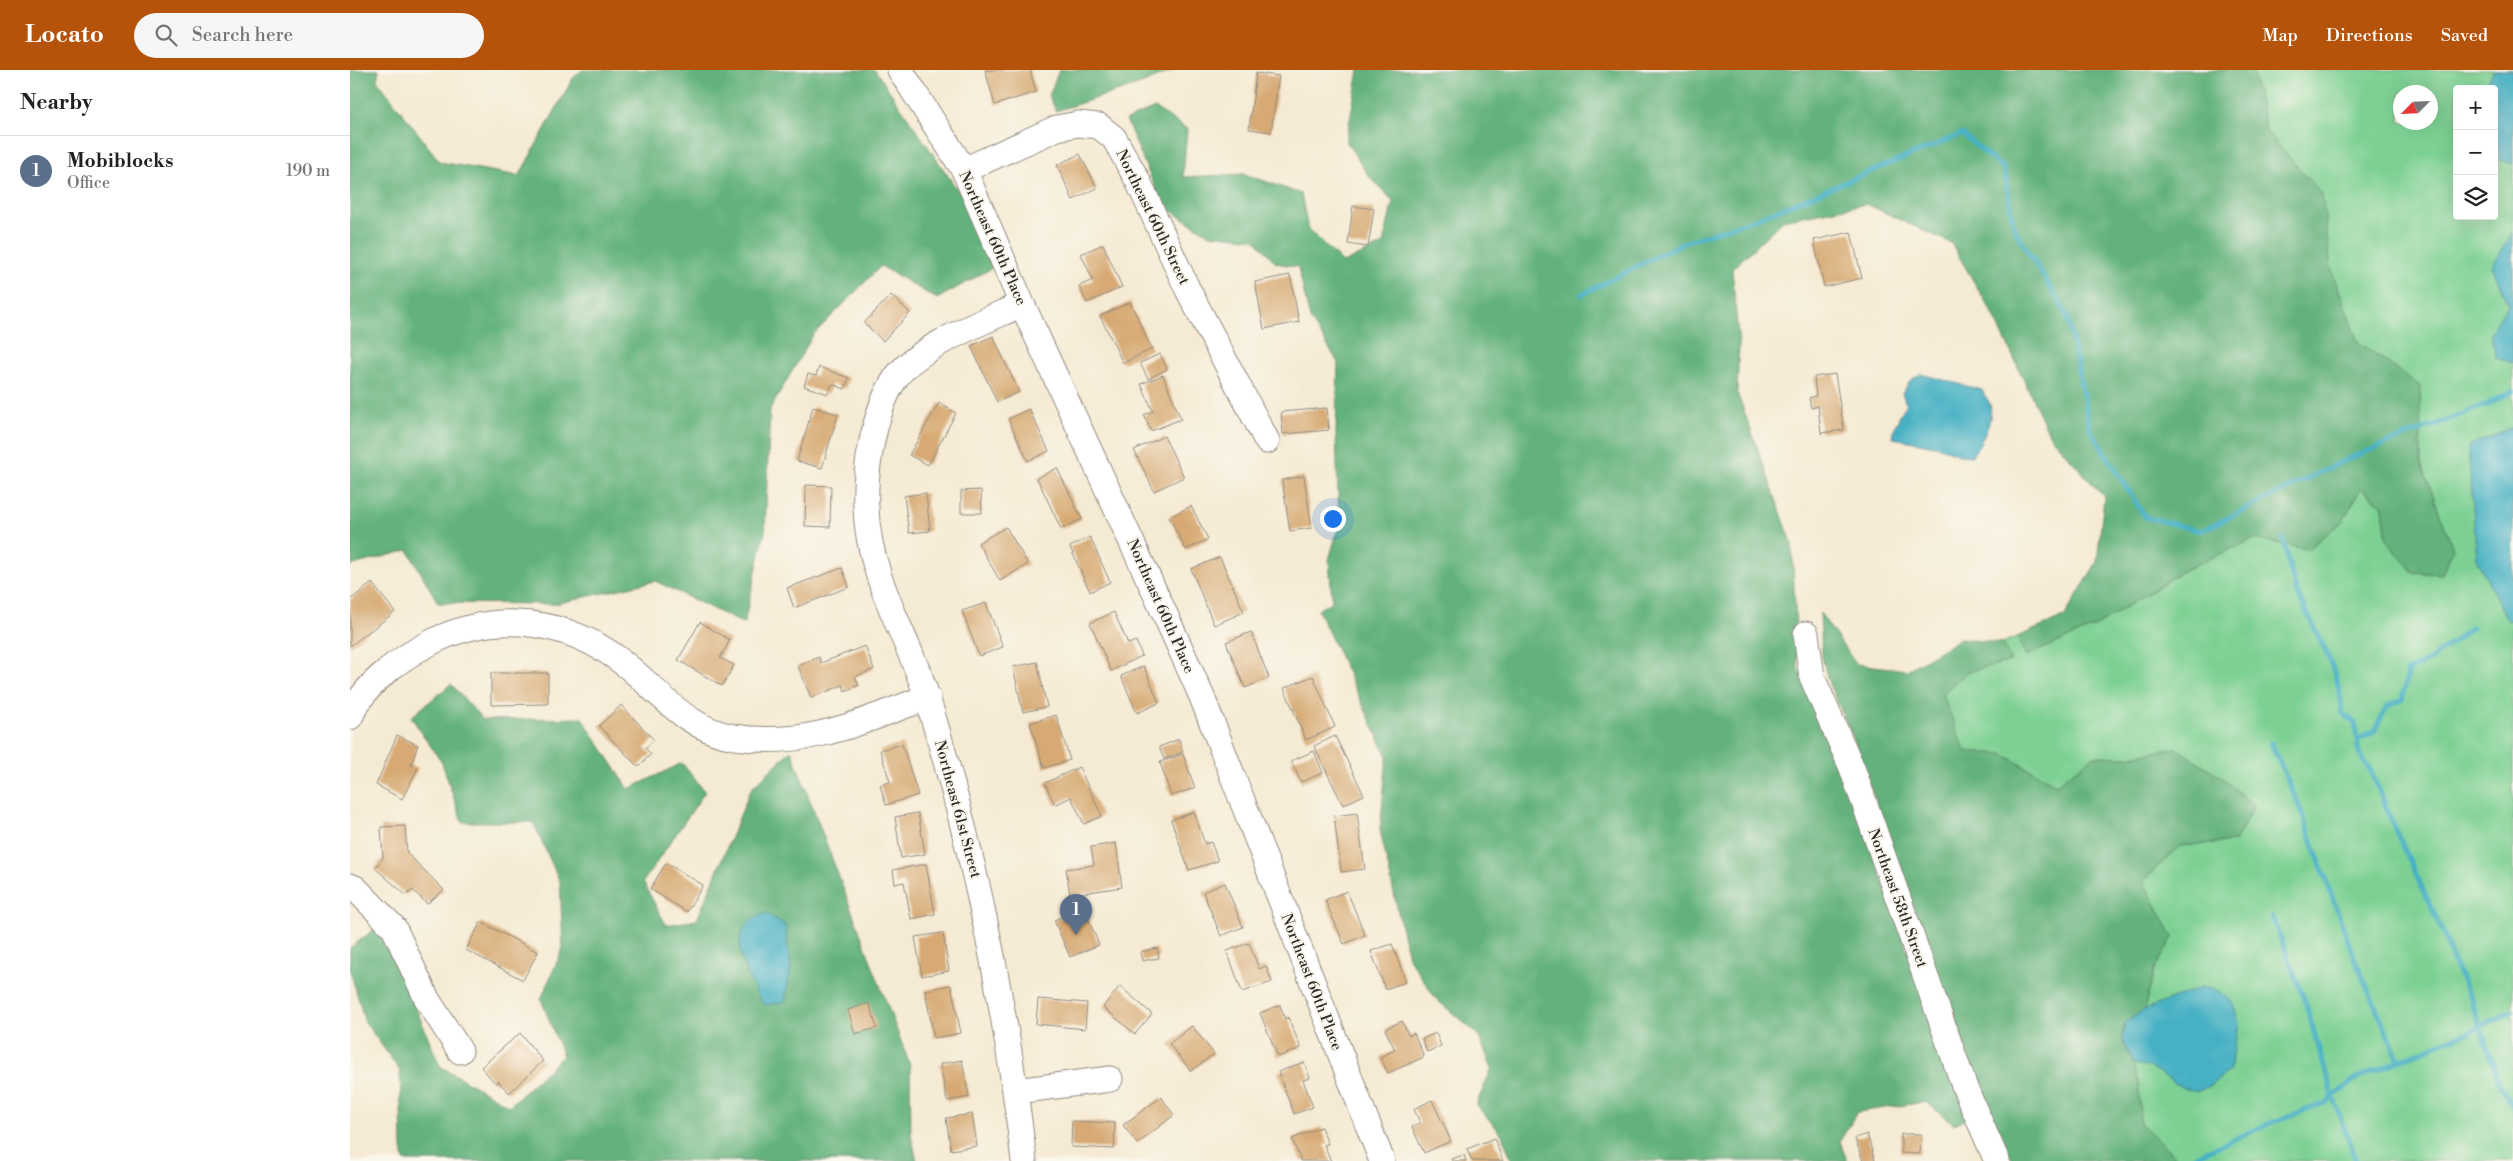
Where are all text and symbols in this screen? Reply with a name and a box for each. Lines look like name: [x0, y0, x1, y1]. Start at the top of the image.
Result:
search box: [134, 13, 484, 58]
text: Locato: [25, 20, 104, 50]
icon: search: [152, 21, 180, 49]
text: Search here: [192, 23, 293, 47]
text: Map: [2262, 24, 2298, 47]
text: Directions: [2326, 24, 2413, 47]
text: Saved: [2441, 24, 2488, 47]
north arrow: [2393, 85, 2438, 130]
map controls: [2453, 85, 2498, 220]
button: +: [2453, 85, 2498, 130]
text: Nearby: [20, 90, 93, 116]
button: −: [2453, 130, 2498, 175]
street label: Northeast 60th Street: [1112, 146, 1194, 289]
text: Mobiblocks: [67, 149, 173, 173]
text: 1: [32, 161, 40, 181]
text: 190 m: [286, 161, 330, 181]
street label: Northeast 60th Place: [954, 168, 1031, 308]
text: Office: [67, 173, 110, 193]
button: layers: [2453, 175, 2498, 220]
your location: [1320, 506, 1346, 532]
street label: Northeast 60th Place: [1122, 536, 1199, 676]
street label: Northeast 61st Street: [930, 738, 985, 881]
street label: Northeast 58th Street: [1864, 826, 1932, 971]
pin: 1: [1060, 894, 1092, 935]
street label: Northeast 60th Place: [1277, 911, 1346, 1053]

